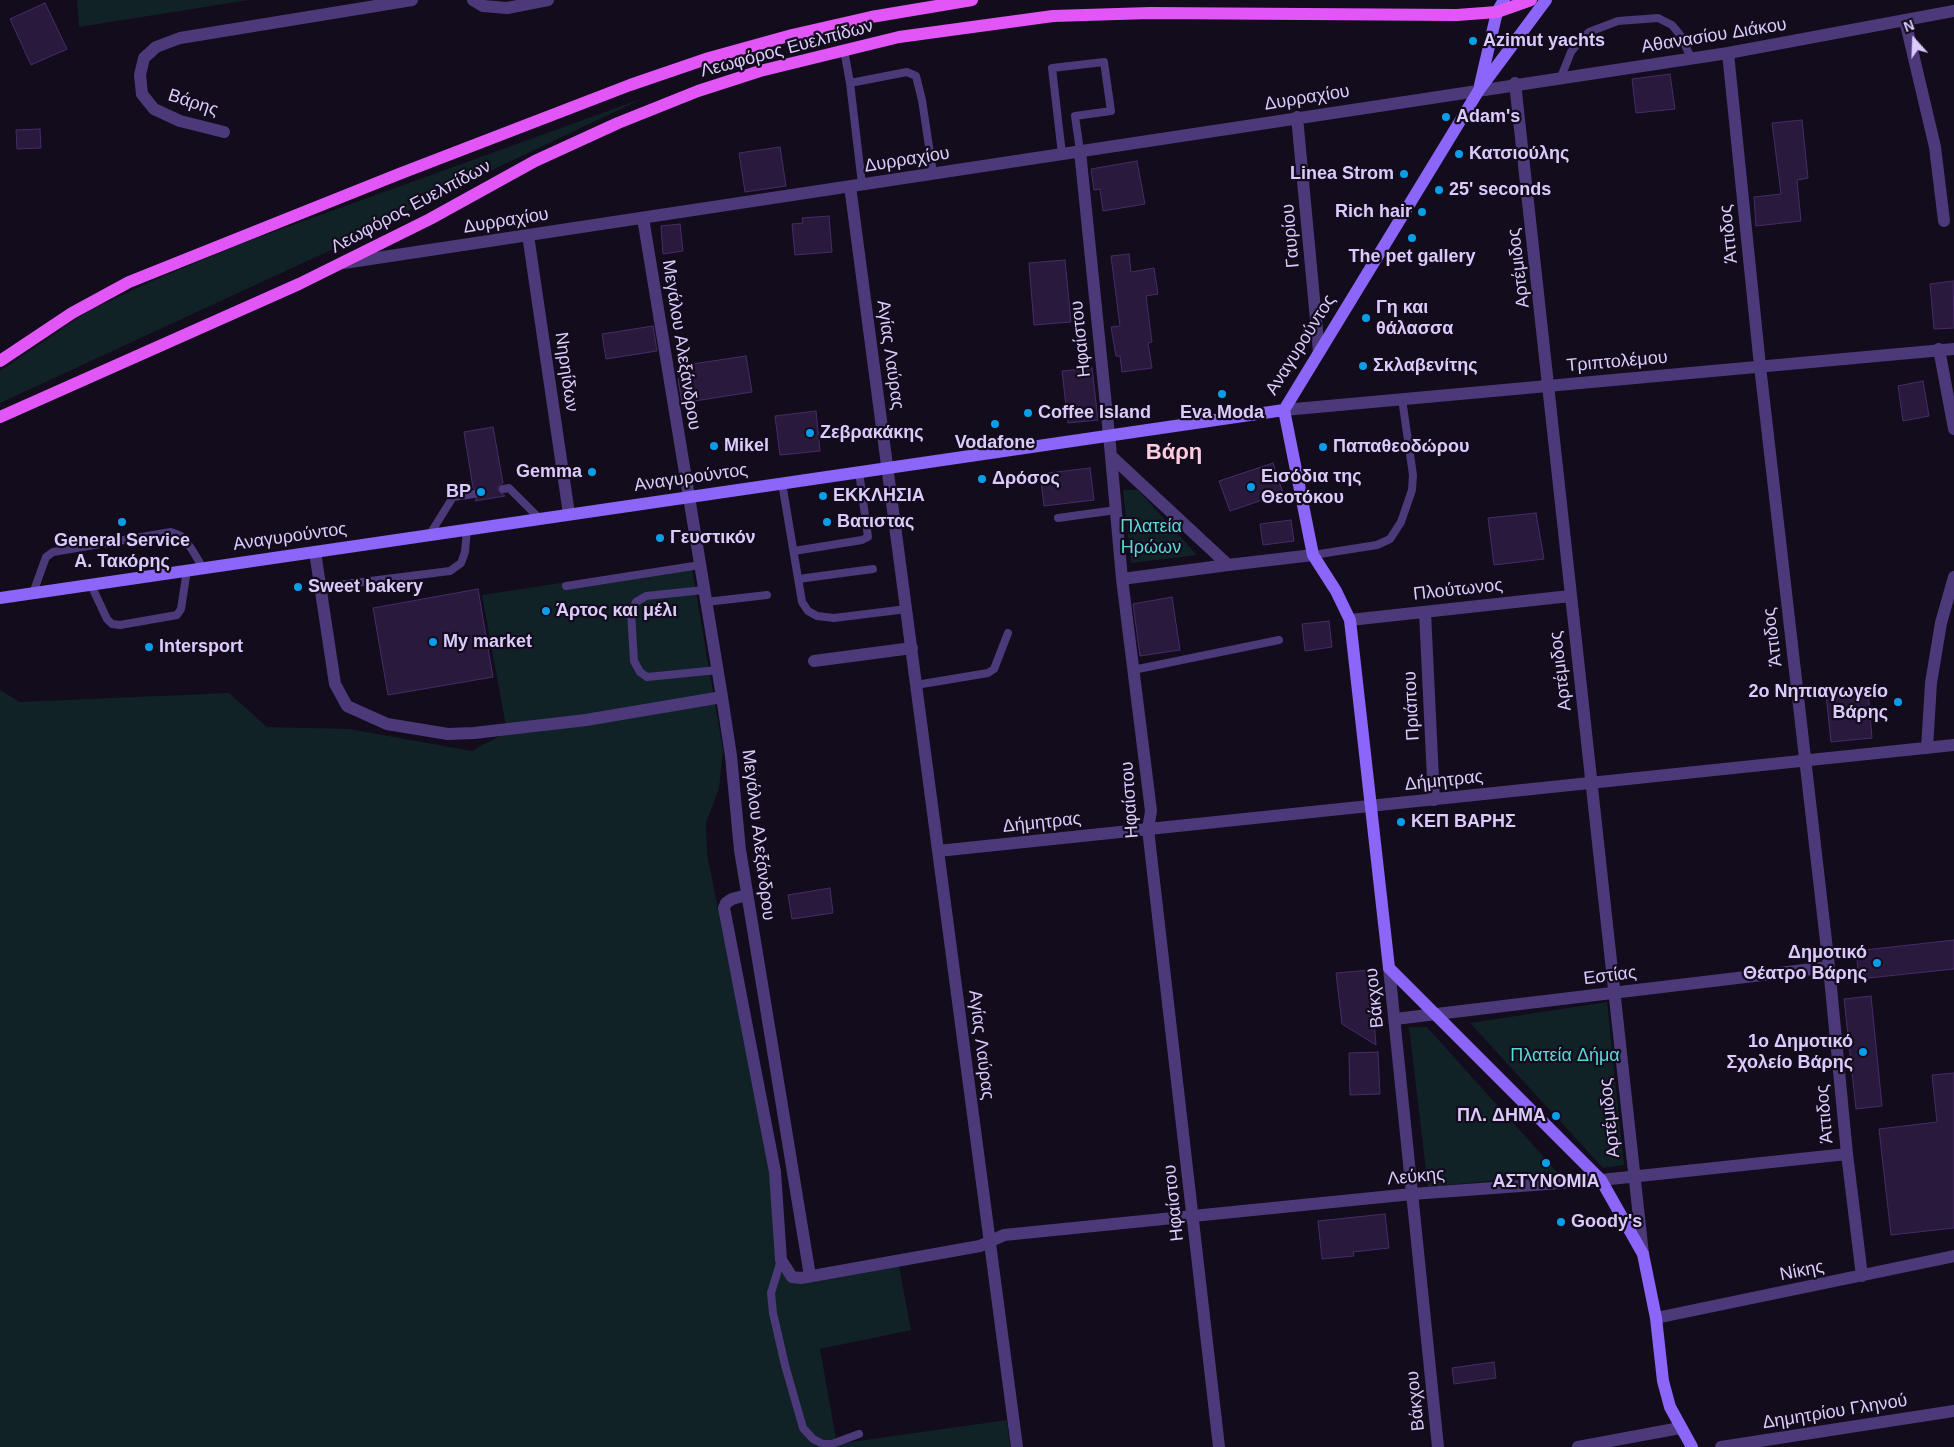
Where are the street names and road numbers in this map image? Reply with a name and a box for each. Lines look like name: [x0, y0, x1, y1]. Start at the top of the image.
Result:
street label: Αθανασίου Διάκου: [1640, 14, 1788, 58]
street label: Λεωφόρος Ευελπίδων: [698, 16, 876, 82]
street label: Δυρραχίου: [1263, 81, 1351, 115]
street label: Βάρης: [165, 85, 221, 121]
street label: Δυρραχίου: [863, 143, 951, 177]
street label: Λεωφόρος Ευελπίδων: [327, 156, 495, 258]
street label: Γαυρίου: [1277, 203, 1305, 269]
street label: Δυρραχίου: [462, 204, 550, 238]
street label: Άττιδος: [1715, 204, 1743, 264]
street label: Αρτέμιδος: [1503, 227, 1535, 309]
street label: Μεγάλου Αλεξάνδρου: [657, 258, 705, 432]
street label: Αναγυρούντος: [1261, 291, 1341, 399]
street label: Αγίας Λαύρας: [872, 299, 908, 411]
street label: Ηφαίστου: [1066, 300, 1096, 378]
street label: Νηρηίδων: [550, 331, 582, 413]
street label: Τριπτολέμου: [1566, 347, 1668, 377]
street label: Αναγυρούντος: [633, 459, 749, 497]
street label: Αναγυρούντος: [232, 518, 348, 556]
street label: Πλούτωνος: [1412, 575, 1504, 605]
street label: Άττιδος: [1759, 606, 1787, 668]
street label: Αρτέμιδος: [1545, 630, 1577, 712]
street label: Πριάπου: [1399, 671, 1425, 741]
street label: Μεγάλου Αλεξάνδρου: [737, 748, 779, 922]
street label: Ηφαίστου: [1117, 761, 1143, 839]
street label: Δήμητρας: [1404, 766, 1484, 796]
street label: Δήμητρας: [1002, 808, 1082, 838]
street label: Εστίας: [1582, 962, 1638, 990]
street label: Βάκχου: [1361, 967, 1389, 1029]
street label: Αγίας Λαύρας: [964, 989, 998, 1101]
street label: Αρτέμιδος: [1595, 1077, 1625, 1159]
street label: Άττιδος: [1812, 1084, 1838, 1144]
street label: Ηφαίστου: [1159, 1164, 1189, 1242]
street label: Λεύκης: [1386, 1164, 1446, 1190]
street label: Νίκης: [1778, 1256, 1826, 1286]
street label: Βάκχου: [1402, 1370, 1430, 1432]
street label: Δημητρίου Γληνού: [1761, 1390, 1909, 1434]

